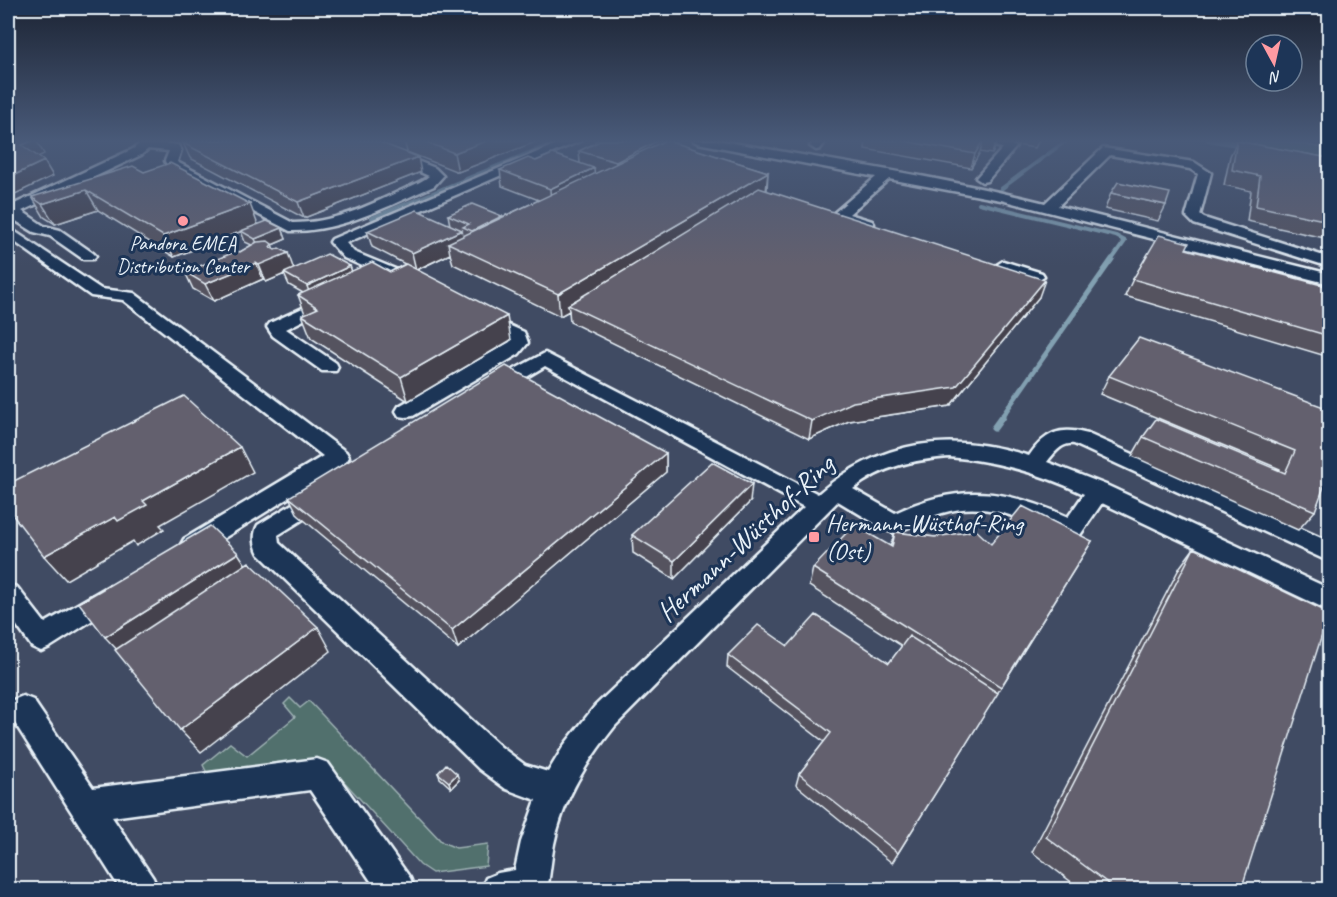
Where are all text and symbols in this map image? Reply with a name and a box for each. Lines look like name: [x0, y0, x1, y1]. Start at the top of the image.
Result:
north arrow: [1244, 33, 1304, 93]
text: N: [1267, 66, 1282, 88]
marker: Pandora EMEA Distribution Center: [176, 214, 190, 228]
place label: Pandora EMEA Distribution Center: [117, 231, 251, 279]
street label: Hermann-Wüsthof-Ring: [649, 445, 842, 629]
place label: Hermann-Wüsthof-Ring (Ost): [826, 508, 1025, 566]
marker: Hermann-Wüsthof-Ring (Ost): [807, 530, 821, 544]

